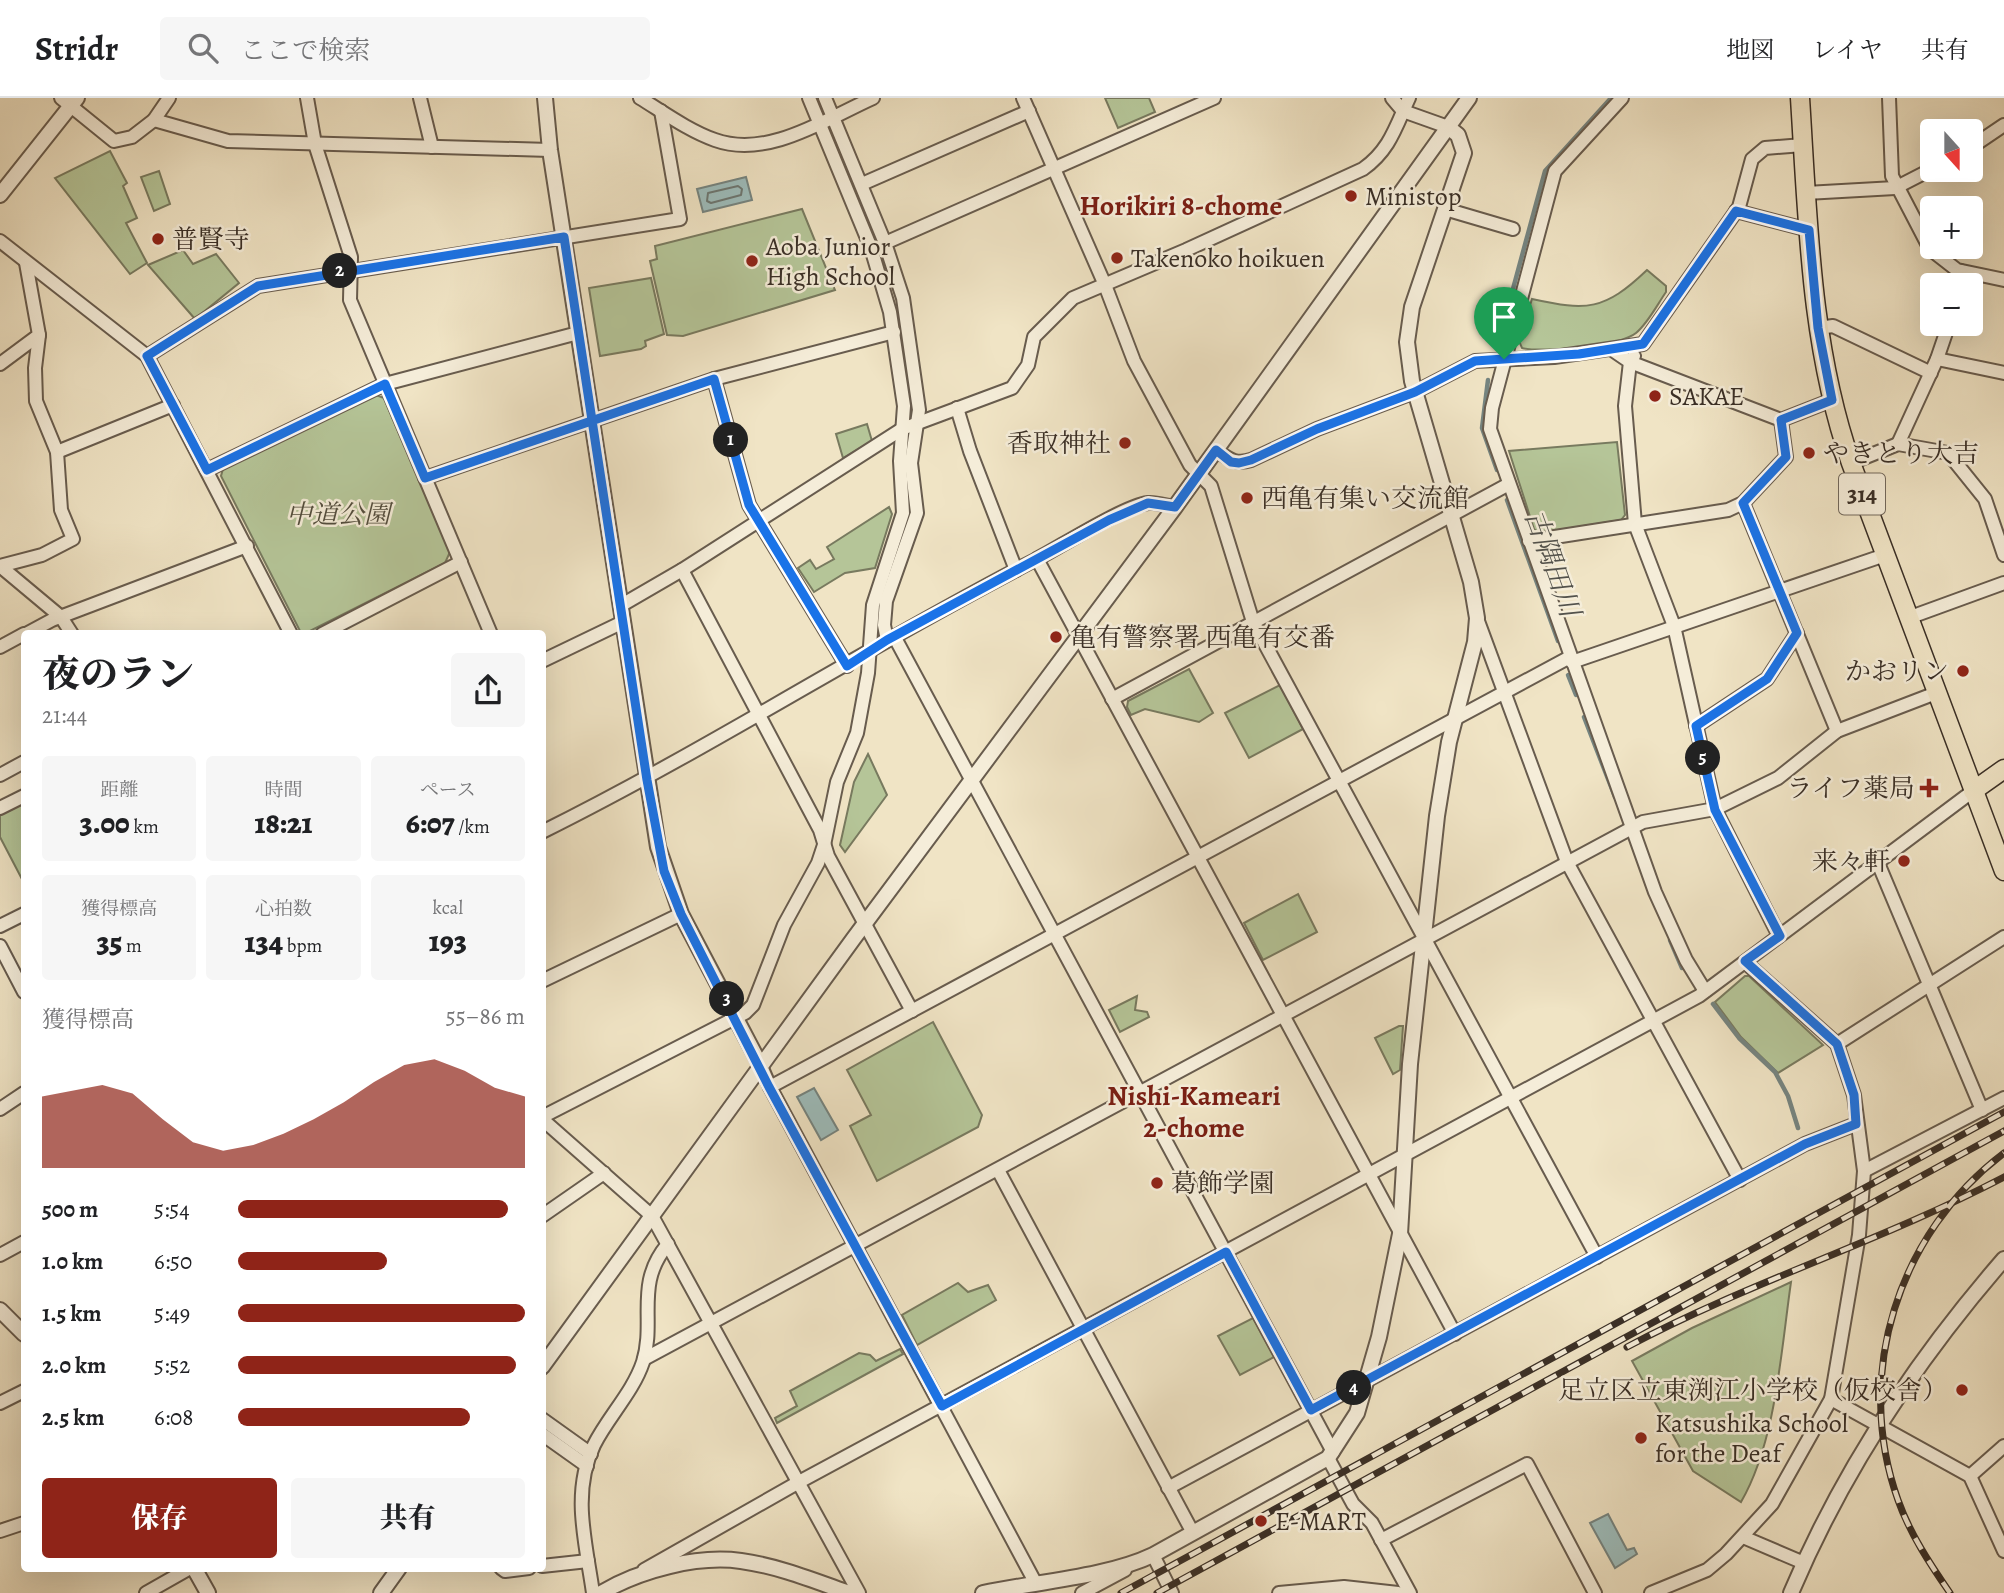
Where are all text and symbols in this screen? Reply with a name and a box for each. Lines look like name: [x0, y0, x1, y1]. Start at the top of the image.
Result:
search box: [160, 17, 650, 80]
text: Stridr: [35, 26, 118, 71]
icon: search: [184, 29, 222, 67]
text: ここで検索: [240, 33, 370, 68]
text: 地図: [1726, 34, 1774, 66]
text: レイヤ: [1812, 34, 1883, 66]
text: 共有: [1921, 34, 1969, 66]
north arrow: [1920, 119, 1983, 182]
map controls: [1920, 119, 1983, 336]
place label: Ministop: [1365, 179, 1461, 214]
district label: Horikiri 8-chome: [1079, 187, 1283, 225]
marker: Ministop: [1343, 188, 1359, 204]
button: +: [1920, 196, 1983, 259]
place label: 普賢寺: [172, 222, 250, 257]
place label: Aoba Junior High School: [765, 229, 895, 294]
marker: 普賢寺: [150, 231, 166, 247]
place label: Takenoko hoikuen: [1131, 241, 1325, 276]
marker: Takenoko hoikuen: [1109, 250, 1125, 266]
marker: Aoba Junior High School: [744, 253, 760, 269]
pin: 2: [322, 254, 358, 288]
text: 2: [335, 257, 344, 283]
button: −: [1920, 273, 1983, 336]
pin: [1474, 287, 1534, 359]
icon: arrive: [1485, 298, 1523, 336]
place label: SAKAE: [1669, 379, 1744, 414]
marker: SAKAE: [1647, 388, 1663, 404]
pin: 1: [714, 422, 748, 458]
text: 1: [727, 426, 734, 452]
place label: 香取神社: [1007, 426, 1111, 461]
marker: 香取神社: [1117, 435, 1133, 451]
place label: やきとり大吉: [1823, 436, 1979, 471]
marker: やきとり大吉: [1801, 445, 1817, 461]
road number: 314: [1839, 474, 1885, 514]
place label: 西亀有集い交流館: [1261, 481, 1469, 516]
marker: 西亀有集い交流館: [1239, 490, 1255, 506]
park label: 中道公園: [286, 497, 394, 532]
water label: 古隅田川: [1515, 504, 1590, 625]
place label: 亀有警察署 西亀有交番: [1070, 620, 1335, 655]
marker: 亀有警察署 西亀有交番: [1048, 629, 1064, 645]
text: 夜のラン: [42, 648, 194, 700]
button: share: [451, 653, 525, 727]
place label: かおリン: [1845, 654, 1949, 689]
marker: かおリン: [1955, 663, 1971, 679]
text: 21:44: [42, 700, 87, 731]
pin: 5: [1686, 740, 1720, 776]
text: 5: [1698, 744, 1707, 770]
place label: ライフ薬局: [1787, 771, 1915, 806]
text: 距離: [100, 777, 138, 803]
text: 時間: [264, 777, 303, 803]
text: ペース: [420, 777, 476, 803]
marker: ライフ薬局: [1921, 780, 1937, 796]
text: 3.00: [80, 803, 130, 843]
text: 18:21: [254, 803, 313, 843]
text: 6:07: [406, 803, 455, 843]
text: km: [130, 814, 159, 840]
text: /km: [455, 814, 490, 840]
place label: 来々軒: [1812, 844, 1890, 879]
marker: 来々軒: [1896, 853, 1912, 869]
text: kcal: [433, 895, 463, 921]
text: 獲得標高: [81, 896, 157, 922]
text: 心拍数: [255, 896, 312, 922]
text: 193: [429, 921, 467, 961]
text: 35: [96, 922, 122, 962]
text: 134: [245, 922, 283, 962]
text: m: [122, 933, 142, 959]
text: bpm: [283, 933, 322, 959]
pin: 3: [710, 982, 744, 1016]
text: 3: [722, 985, 731, 1011]
text: 55–86 m: [446, 1001, 525, 1032]
text: 獲得標高: [42, 1004, 134, 1035]
district label: Nishi-Kameari 2-chome: [1107, 1077, 1281, 1147]
place label: 葛飾学園: [1171, 1166, 1275, 1201]
marker: 葛飾学園: [1149, 1175, 1165, 1191]
text: 500 m: [42, 1194, 98, 1225]
text: 5:54: [154, 1194, 190, 1225]
text: 1.0 km: [42, 1246, 103, 1277]
text: 6:50: [154, 1246, 192, 1277]
text: 1.5 km: [42, 1298, 102, 1329]
text: 5:49: [154, 1298, 190, 1329]
text: 2.0 km: [42, 1350, 106, 1381]
text: 5:52: [154, 1350, 190, 1381]
pin: 4: [1336, 1370, 1372, 1406]
place label: 足立区立東渕江小学校（仮校舎）: [1558, 1373, 1948, 1408]
text: 4: [1349, 1374, 1358, 1400]
marker: 足立区立東渕江小学校（仮校舎）: [1954, 1382, 1970, 1398]
text: 2.5 km: [42, 1402, 104, 1433]
text: 6:08: [154, 1402, 194, 1433]
place label: Katsushika School for the Deaf: [1655, 1406, 1848, 1471]
marker: Katsushika School for the Deaf: [1633, 1430, 1649, 1446]
button: 保存: [42, 1478, 277, 1558]
button: 共有: [291, 1478, 525, 1558]
place label: E-MART: [1275, 1504, 1366, 1539]
marker: E-MART: [1253, 1513, 1269, 1529]

